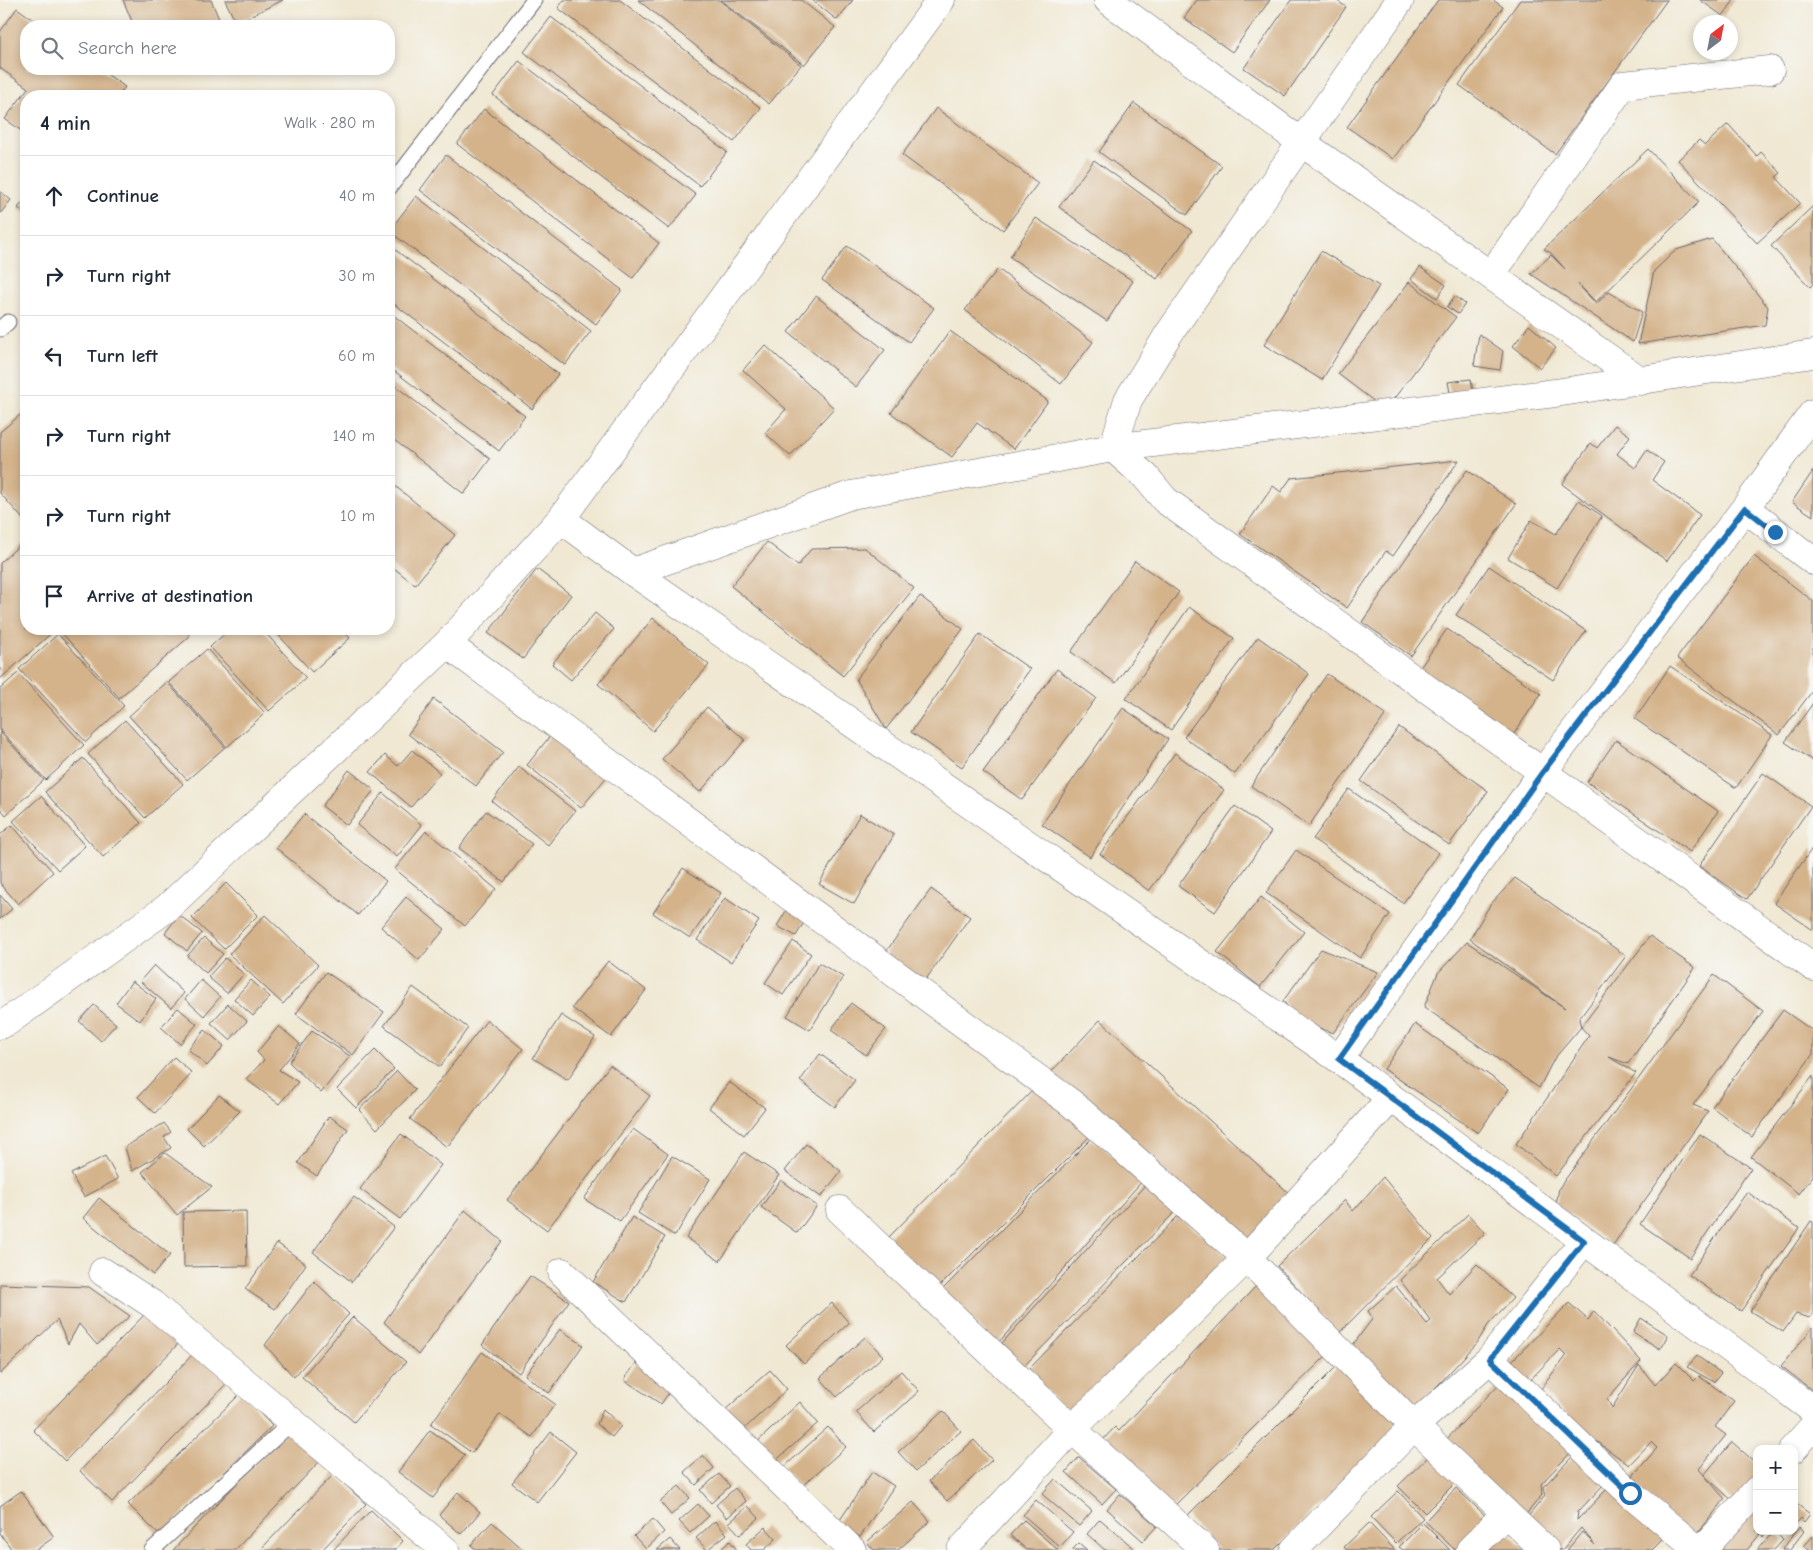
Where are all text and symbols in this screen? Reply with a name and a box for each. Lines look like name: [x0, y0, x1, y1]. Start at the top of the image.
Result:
north arrow: [1693, 15, 1738, 60]
search box: [20, 20, 395, 75]
icon: search: [38, 34, 66, 62]
text: Search here: [78, 37, 177, 59]
text: 4 min: [40, 111, 91, 135]
text: Walk · 280 m: [284, 114, 375, 132]
icon: ahead: [40, 182, 68, 210]
text: Continue: [87, 185, 159, 207]
text: 40 m: [339, 187, 375, 205]
icon: right: [40, 262, 68, 290]
text: Turn right: [87, 265, 171, 287]
text: 30 m: [339, 267, 375, 285]
icon: left: [40, 342, 68, 370]
text: Turn left: [87, 345, 158, 367]
text: 60 m: [338, 347, 375, 365]
icon: right: [40, 422, 68, 450]
text: Turn right: [87, 425, 171, 447]
text: 140 m: [333, 427, 375, 445]
icon: right: [40, 502, 68, 530]
text: Turn right: [87, 505, 171, 527]
text: 10 m: [340, 507, 375, 525]
route end: [1764, 521, 1787, 544]
icon: arrive: [40, 582, 68, 610]
text: Arrive at destination: [87, 585, 253, 607]
map controls: [1753, 1445, 1798, 1535]
button: +: [1753, 1445, 1798, 1490]
route start: [1619, 1482, 1642, 1505]
button: −: [1753, 1490, 1798, 1535]

